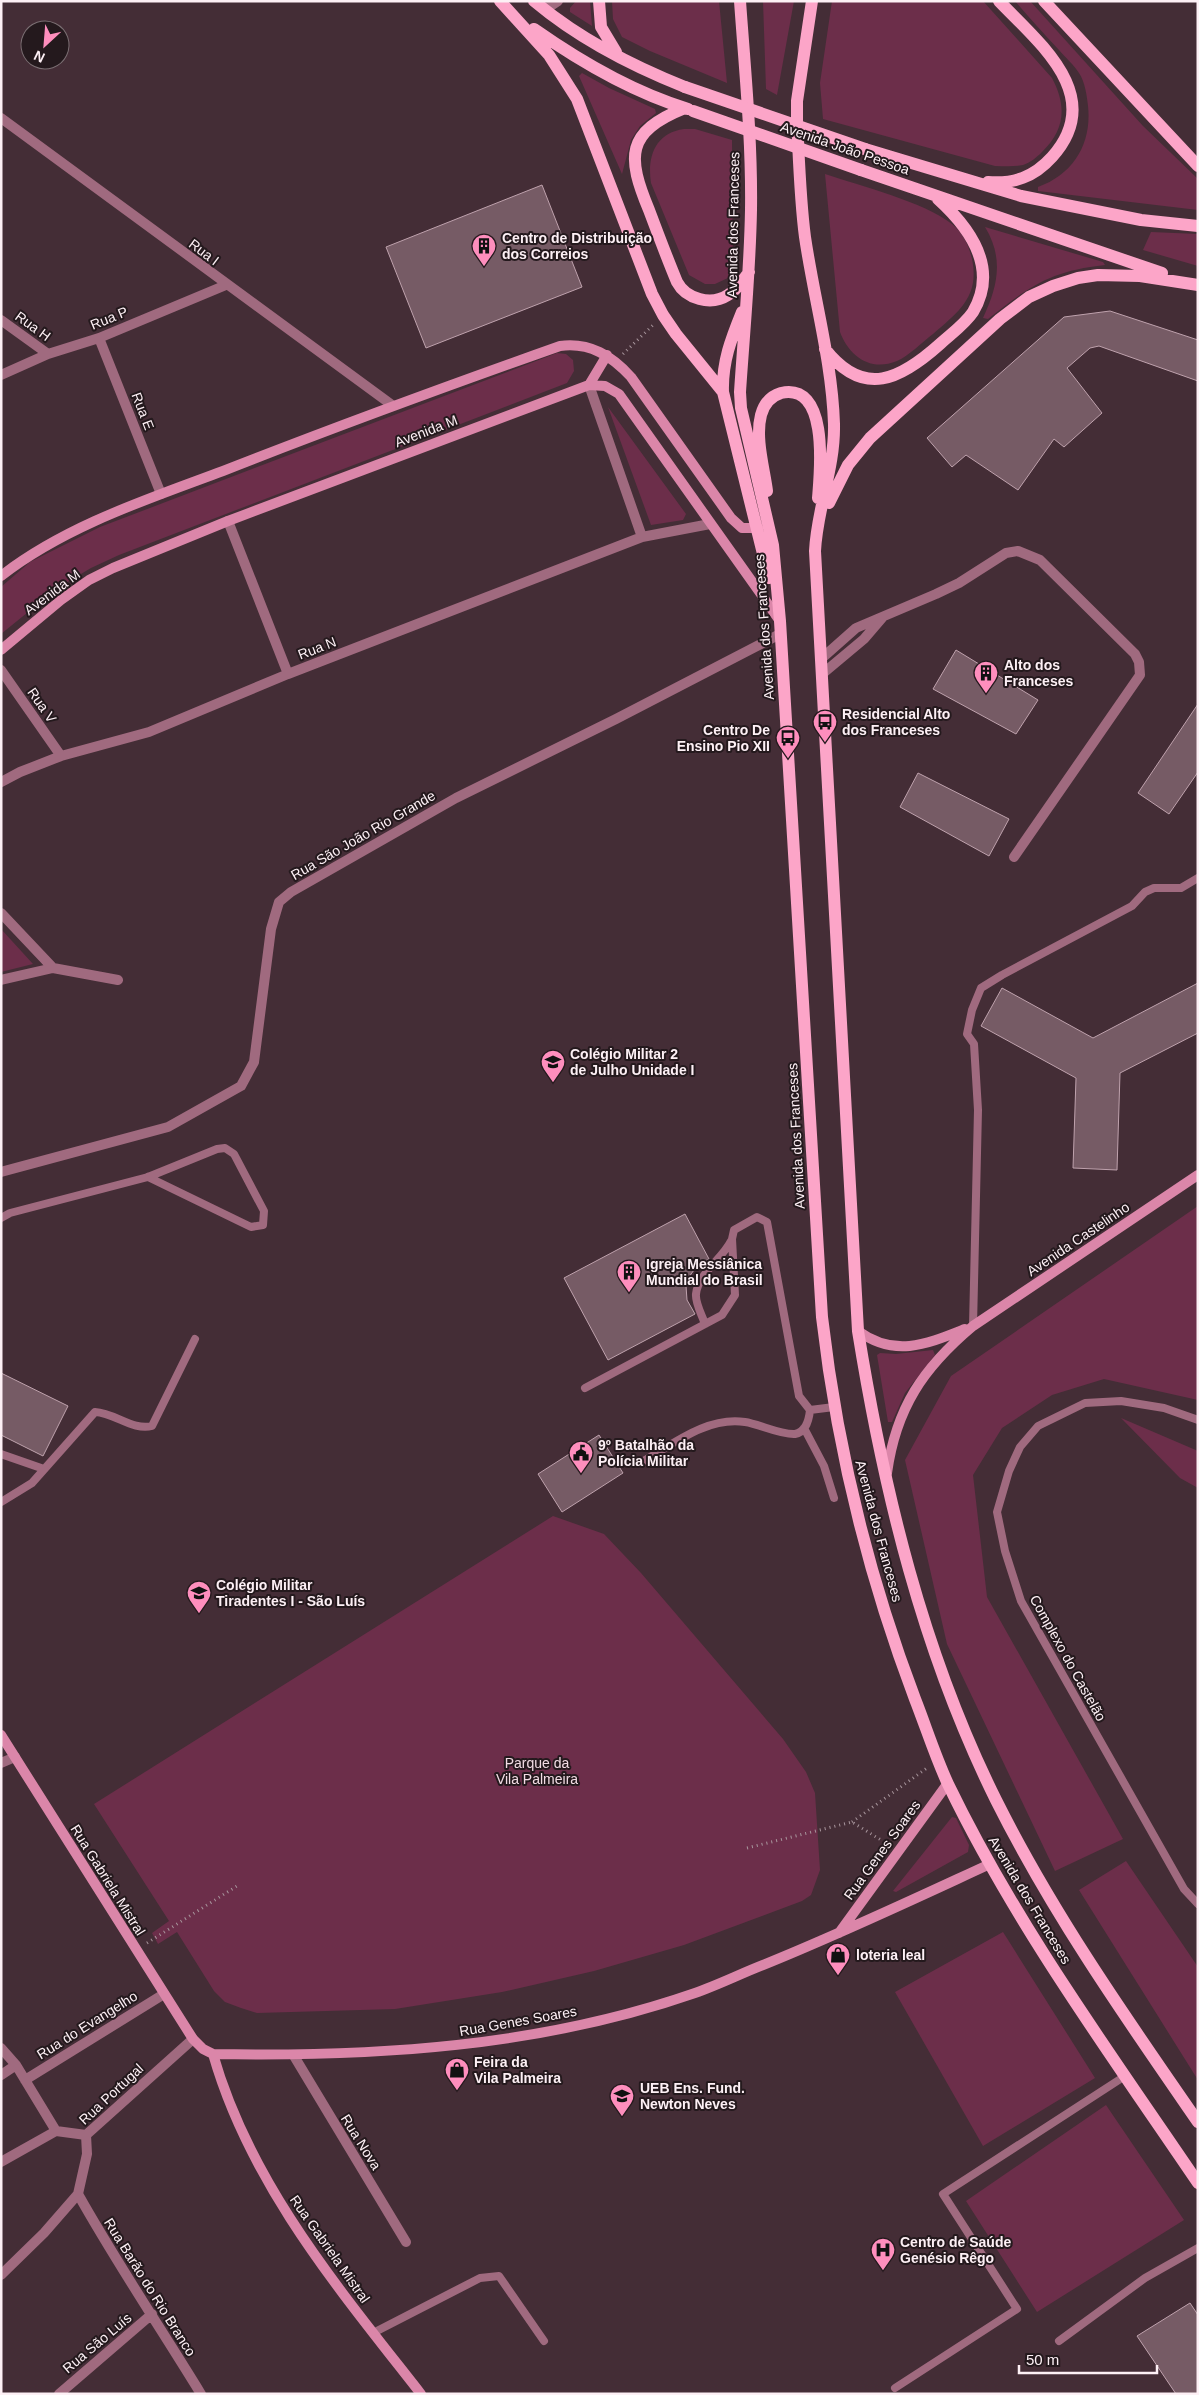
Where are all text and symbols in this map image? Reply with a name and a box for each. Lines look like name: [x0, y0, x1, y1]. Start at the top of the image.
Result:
north arrow: [20, 20, 70, 70]
text: N: [31, 47, 47, 66]
street label: Avenida João Pessoa: [778, 118, 912, 178]
street label: Avenida dos Franceses: [724, 152, 742, 298]
place label: Centro de Distribuição dos Correios: [502, 230, 652, 262]
building icon: Centro de Distribuição dos Correios: [471, 233, 497, 267]
street label: Rua I: [186, 236, 222, 268]
street label: Rua P: [88, 303, 130, 333]
street label: Rua H: [12, 308, 54, 344]
street label: Rua E: [129, 390, 157, 432]
street label: Avenida M: [392, 412, 460, 450]
street label: Avenida dos Franceses: [751, 554, 777, 700]
street label: Avenida M: [21, 566, 83, 618]
street label: Rua N: [296, 633, 338, 663]
place label: Alto dos Franceses: [1004, 657, 1073, 689]
building icon: Alto dos Franceses: [973, 660, 999, 694]
street label: Rua V: [24, 684, 60, 726]
place label: Residencial Alto dos Franceses: [842, 706, 950, 738]
bus stop icon: Residencial Alto dos Franceses: [812, 709, 838, 743]
place label: Centro De Ensino Pio XII: [677, 722, 770, 754]
bus stop icon: Centro De Ensino Pio XII: [775, 725, 801, 759]
street label: Rua São João Rio Grande: [288, 787, 438, 883]
place label: Colégio Militar 2 de Julho Unidade I: [570, 1046, 694, 1078]
school or university icon: Colégio Militar 2 de Julho Unidade I: [540, 1049, 566, 1083]
street label: Avenida dos Franceses: [784, 1063, 808, 1209]
street label: Avenida Castelinho: [1024, 1199, 1133, 1279]
place label: Igreja Messiânica Mundial do Brasil: [646, 1256, 763, 1288]
building icon: Igreja Messiânica Mundial do Brasil: [616, 1259, 642, 1293]
place label: 9º Batalhão da Polícia Militar: [598, 1437, 694, 1469]
public building icon: 9º Batalhão da Polícia Militar: [568, 1440, 594, 1474]
street label: Avenida dos Franceses: [852, 1458, 906, 1604]
place label: Colégio Militar Tiradentes I - São Luís: [216, 1577, 365, 1609]
school or university icon: Colégio Militar Tiradentes I - São Luís: [186, 1580, 212, 1614]
street label: Complexo do Castelão: [1027, 1592, 1109, 1724]
park label: Parque da Vila Palmeira: [496, 1755, 578, 1787]
street label: Rua Genes Soares: [841, 1797, 923, 1903]
street label: Rua Gabriela Mistral: [67, 1822, 149, 1938]
street label: Avenida dos Franceses: [986, 1833, 1074, 1967]
shop icon: loteria leal: [825, 1942, 851, 1976]
place label: loteria leal: [856, 1947, 925, 1963]
street label: Rua do Evangelho: [34, 1988, 140, 2062]
street label: Rua Genes Soares: [458, 2003, 578, 2039]
place label: Feira da Vila Palmeira: [474, 2054, 561, 2086]
shop icon: Feira da Vila Palmeira: [444, 2057, 470, 2091]
street label: Rua Portugal: [76, 2060, 146, 2128]
place label: UEB Ens. Fund. Newton Neves: [640, 2080, 745, 2112]
school or university icon: UEB Ens. Fund. Newton Neves: [609, 2083, 635, 2117]
street label: Rua Nova: [338, 2111, 384, 2173]
street label: Rua Gabriela Mistral: [287, 2192, 373, 2306]
street label: Rua Barão do Rio Branco: [101, 2215, 199, 2359]
place label: Centro de Saúde Genésio Rêgo: [900, 2234, 1011, 2266]
hospital icon: Centro de Saúde Genésio Rêgo: [870, 2237, 896, 2271]
street label: Rua São Luís: [59, 2310, 135, 2376]
scale bar: [1019, 2342, 1156, 2374]
text: 50 m: [1026, 2351, 1059, 2368]

